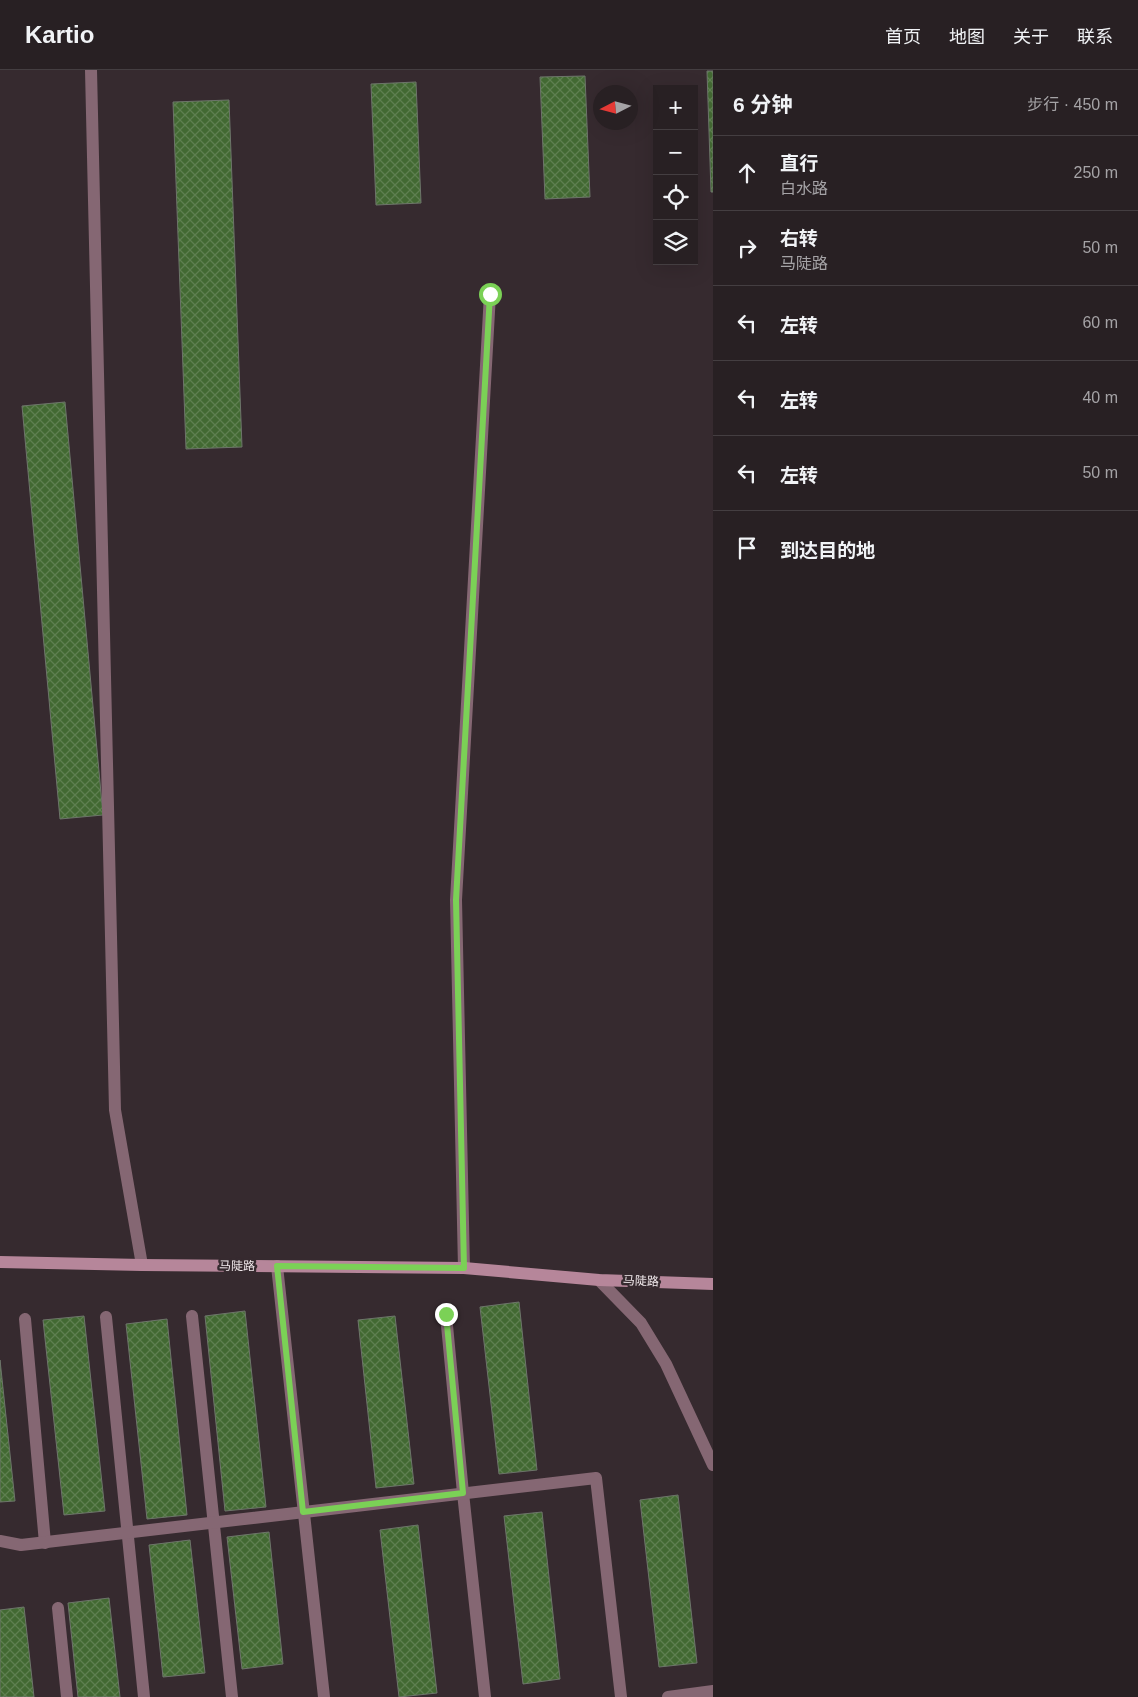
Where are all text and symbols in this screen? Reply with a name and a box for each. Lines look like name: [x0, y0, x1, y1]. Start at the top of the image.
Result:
text: Kartio: [25, 21, 94, 48]
text: 首页: [885, 27, 921, 47]
text: 地图: [949, 27, 985, 47]
text: 关于: [1013, 27, 1049, 47]
text: 联系: [1077, 27, 1113, 47]
north arrow: [593, 85, 638, 130]
map controls: [653, 85, 698, 265]
button: +: [653, 85, 698, 130]
text: 6 分钟: [733, 93, 793, 116]
text: 步行 · 450 m: [1027, 96, 1118, 113]
button: −: [653, 130, 698, 175]
text: 直行: [780, 153, 818, 174]
icon: ahead: [733, 159, 761, 187]
text: 250 m: [1074, 164, 1118, 181]
button: locate: [653, 175, 698, 220]
text: 白水路: [780, 180, 828, 197]
button: layers: [653, 220, 698, 265]
text: 右转: [780, 228, 818, 249]
icon: right: [733, 234, 761, 262]
text: 50 m: [1082, 239, 1118, 256]
text: 马陡路: [780, 255, 828, 272]
route start: [479, 283, 502, 306]
icon: left: [733, 309, 761, 337]
text: 60 m: [1082, 314, 1118, 331]
text: 左转: [780, 315, 818, 336]
icon: left: [733, 384, 761, 412]
text: 40 m: [1082, 389, 1118, 406]
text: 左转: [780, 390, 818, 411]
icon: left: [733, 459, 761, 487]
text: 50 m: [1082, 464, 1118, 481]
text: 左转: [780, 465, 818, 486]
icon: arrive: [733, 534, 761, 562]
text: 到达目的地: [780, 540, 875, 561]
street label: 马陡路: [219, 1259, 255, 1273]
street label: 马陡路: [623, 1273, 659, 1289]
route end: [435, 1303, 458, 1326]

